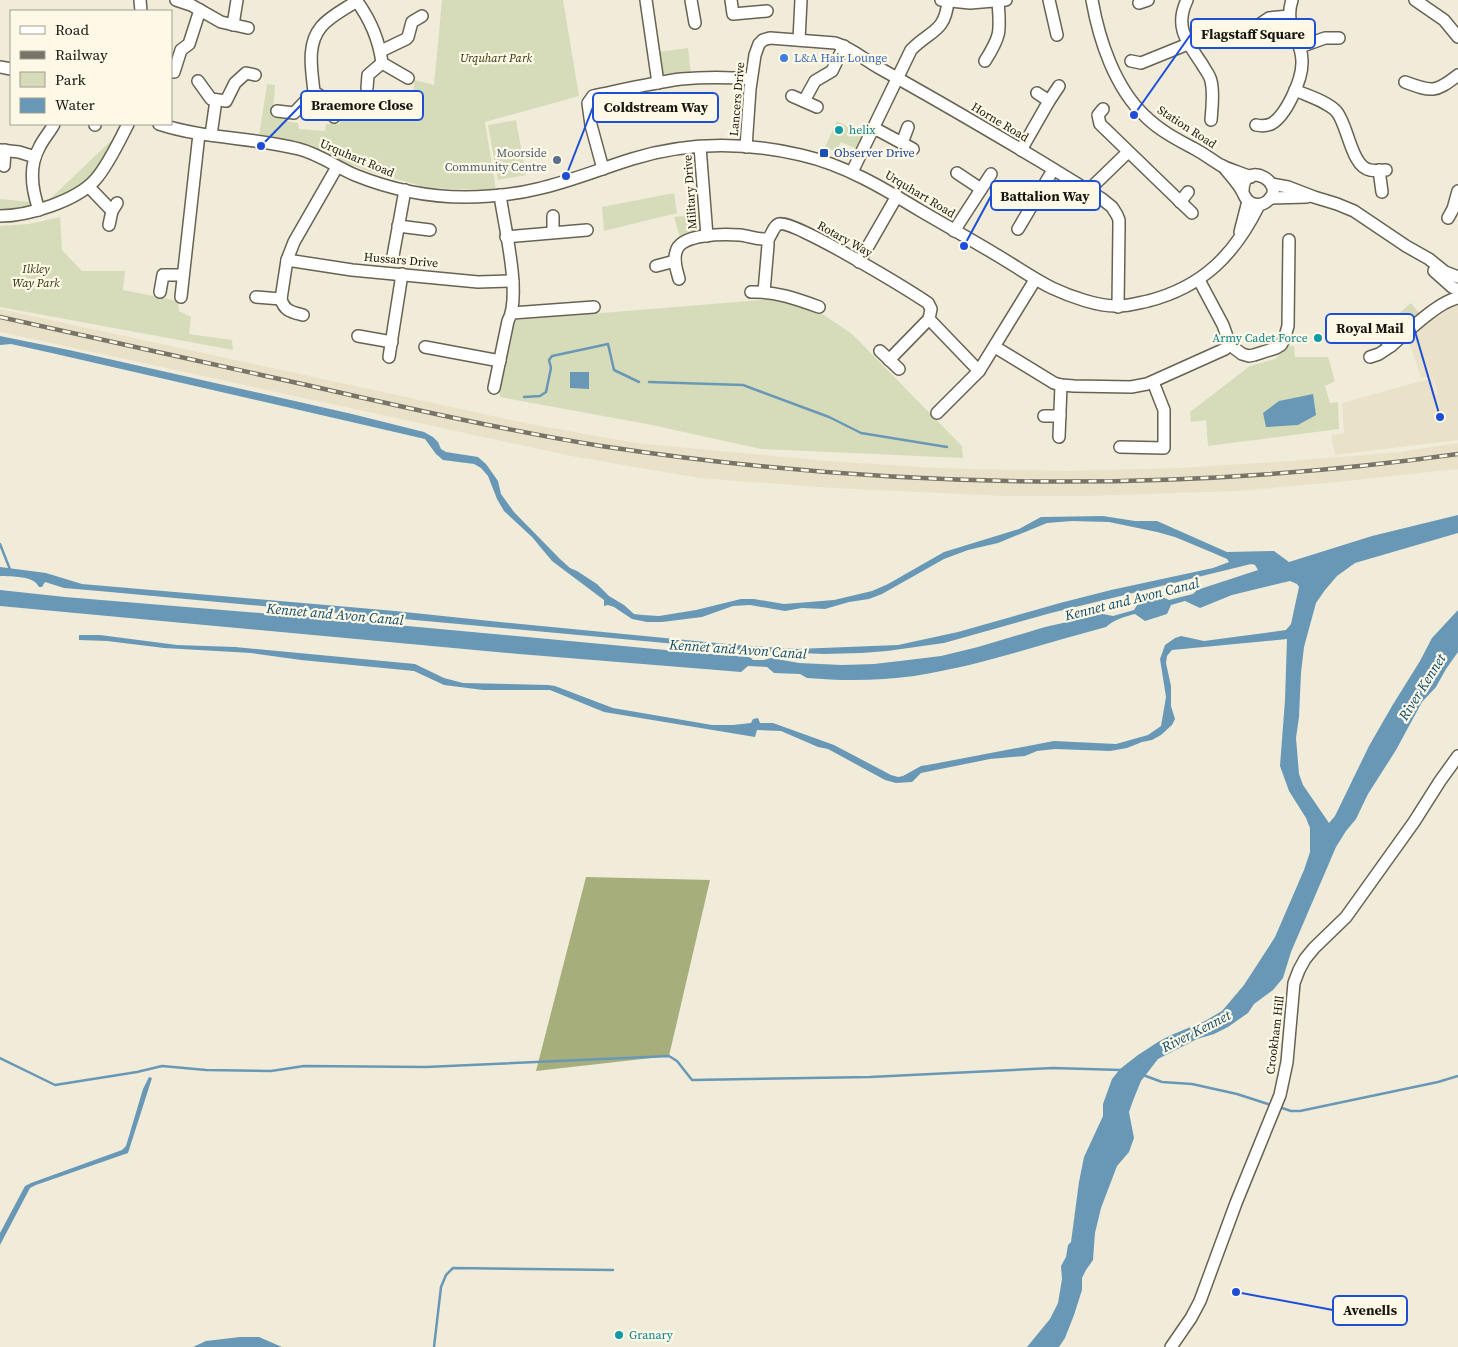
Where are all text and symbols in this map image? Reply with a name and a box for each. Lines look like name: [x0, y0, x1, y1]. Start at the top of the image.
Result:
legend: [10, 10, 172, 125]
text: Road: [55, 19, 89, 40]
callout: Flagstaff Square: [1191, 19, 1315, 48]
text: Flagstaff Square: [1201, 24, 1305, 44]
text: Railway: [55, 44, 108, 65]
park label: Urquhart Park: [460, 50, 532, 66]
place label: L&A Hair Lounge: [794, 50, 887, 66]
marker: L&A Hair Lounge: [778, 52, 790, 64]
street label: Lancers Drive: [726, 61, 748, 137]
text: Park: [55, 69, 87, 90]
callout: Braemore Close: [301, 91, 423, 120]
callout: Coldstream Way: [593, 93, 718, 122]
text: Water: [55, 94, 96, 115]
text: Braemore Close: [311, 95, 413, 115]
text: Coldstream Way: [604, 97, 709, 117]
street label: Horne Road: [968, 99, 1032, 146]
street label: Station Road: [1154, 102, 1220, 152]
place label: helix: [849, 122, 876, 138]
marker: helix: [833, 124, 845, 136]
street label: Urquhart Road: [317, 135, 397, 181]
place label: Moorside Community Centre: [445, 145, 547, 175]
place label: Observer Drive: [834, 145, 915, 161]
marker: Observer Drive: [818, 147, 830, 159]
marker: Moorside Community Centre: [551, 154, 563, 166]
street label: Military Drive: [679, 154, 701, 230]
street label: Urquhart Road: [882, 167, 958, 221]
callout: Battalion Way: [991, 181, 1100, 210]
text: Battalion Way: [1000, 186, 1090, 206]
street label: Rotary Way: [815, 217, 876, 261]
street label: Hussars Drive: [363, 249, 439, 271]
park label: Ilkley Way Park: [12, 261, 60, 291]
callout: Royal Mail: [1326, 314, 1414, 343]
text: Royal Mail: [1336, 318, 1404, 338]
place label: Army Cadet Force: [1212, 330, 1308, 346]
marker: Army Cadet Force: [1312, 332, 1324, 344]
water label: Kennet and Avon Canal: [1062, 573, 1201, 626]
water label: Kennet and Avon Canal: [264, 598, 405, 630]
water label: Kennet and Avon Canal: [668, 634, 808, 664]
water label: River Kennet: [1393, 649, 1451, 725]
street label: Crookham Hill: [1262, 994, 1288, 1075]
water label: River Kennet: [1157, 1004, 1235, 1057]
callout: Avenells: [1333, 1296, 1407, 1325]
text: Avenells: [1343, 1300, 1398, 1320]
place label: Granary: [629, 1327, 674, 1343]
marker: Granary: [613, 1329, 625, 1341]

